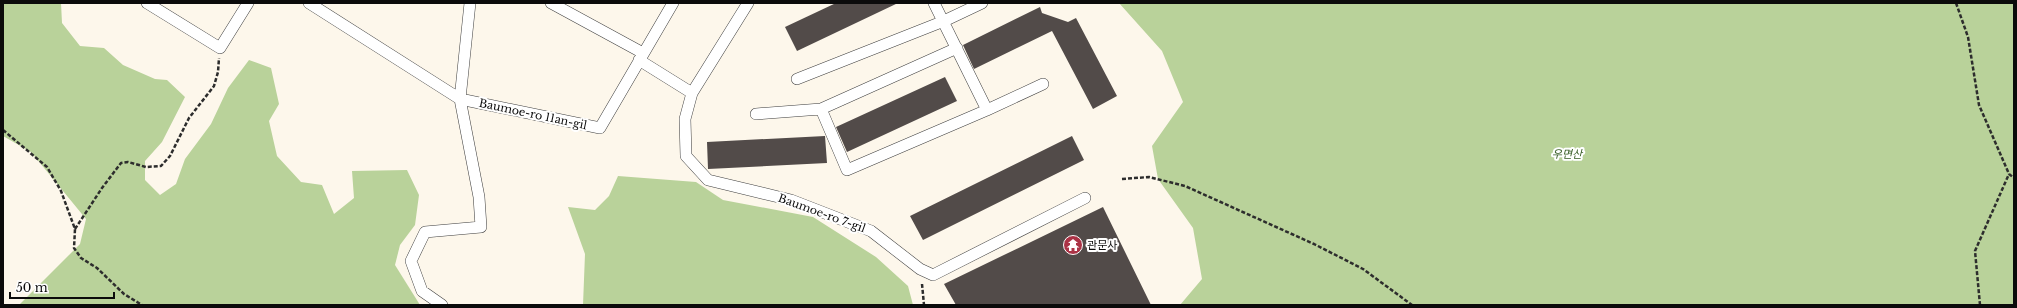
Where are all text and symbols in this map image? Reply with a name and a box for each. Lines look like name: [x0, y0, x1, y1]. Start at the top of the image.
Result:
street label: Baumoe-ro 11an-gil: [478, 96, 589, 132]
park label: 우면산: [1552, 147, 1584, 161]
street label: Baumoe-ro 7-gil: [776, 191, 868, 235]
temple icon: 관문사: [1062, 234, 1084, 256]
place label: 관문사: [1087, 238, 1117, 252]
scale bar: [10, 274, 114, 300]
text: 50 m: [16, 280, 48, 295]

